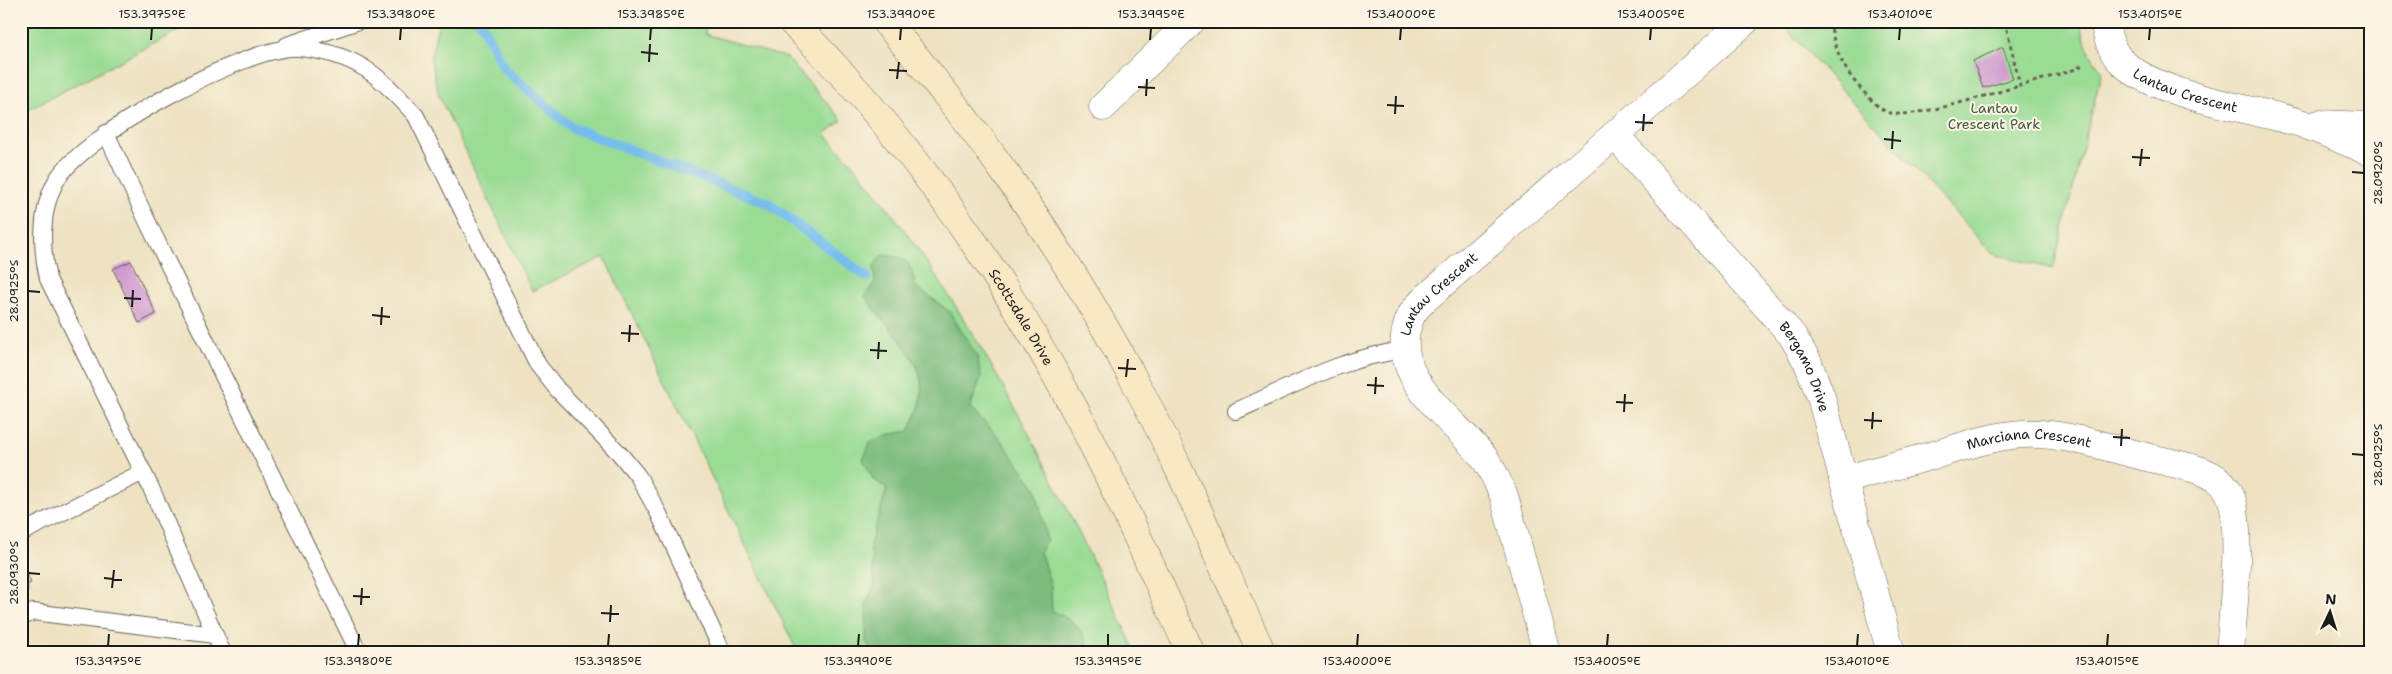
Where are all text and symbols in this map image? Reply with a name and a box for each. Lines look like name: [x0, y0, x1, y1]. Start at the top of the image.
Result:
text: 153.3975°E: [119, 6, 185, 22]
text: 153.3980°E: [367, 6, 435, 22]
text: 153.3985°E: [617, 6, 685, 22]
text: 153.3990°E: [867, 6, 935, 22]
text: 153.3995°E: [1117, 6, 1185, 22]
text: 153.4000°E: [1367, 6, 1435, 22]
text: 153.4005°E: [1617, 6, 1685, 22]
text: 153.4010°E: [1868, 6, 1932, 22]
text: 153.4015°E: [2118, 6, 2182, 22]
street label: Lantau Crescent: [2130, 64, 2239, 116]
park label: Lantau Crescent Park: [1948, 99, 2040, 133]
text: 28.0920°S: [2370, 141, 2386, 205]
street label: Lantau Crescent: [1396, 248, 1481, 337]
text: 28.0925°S: [6, 259, 22, 323]
street label: Scottsdale Drive: [985, 265, 1058, 369]
street label: Bergamo Drive: [1775, 318, 1834, 414]
text: 28.0925°S: [2370, 423, 2386, 487]
street label: Marciana Crescent: [1964, 425, 2094, 454]
text: 28.0930°S: [6, 541, 22, 605]
north arrow: [2304, 586, 2354, 636]
text: N: [2325, 590, 2337, 608]
text: 153.3975°E: [75, 653, 141, 669]
text: 153.3980°E: [324, 653, 392, 669]
text: 153.3985°E: [574, 653, 642, 669]
text: 153.3990°E: [824, 653, 892, 669]
text: 153.3995°E: [1074, 653, 1142, 669]
text: 153.4000°E: [1323, 653, 1391, 669]
text: 153.4005°E: [1573, 653, 1641, 669]
text: 153.4010°E: [1825, 653, 1889, 669]
text: 153.4015°E: [2075, 653, 2139, 669]

